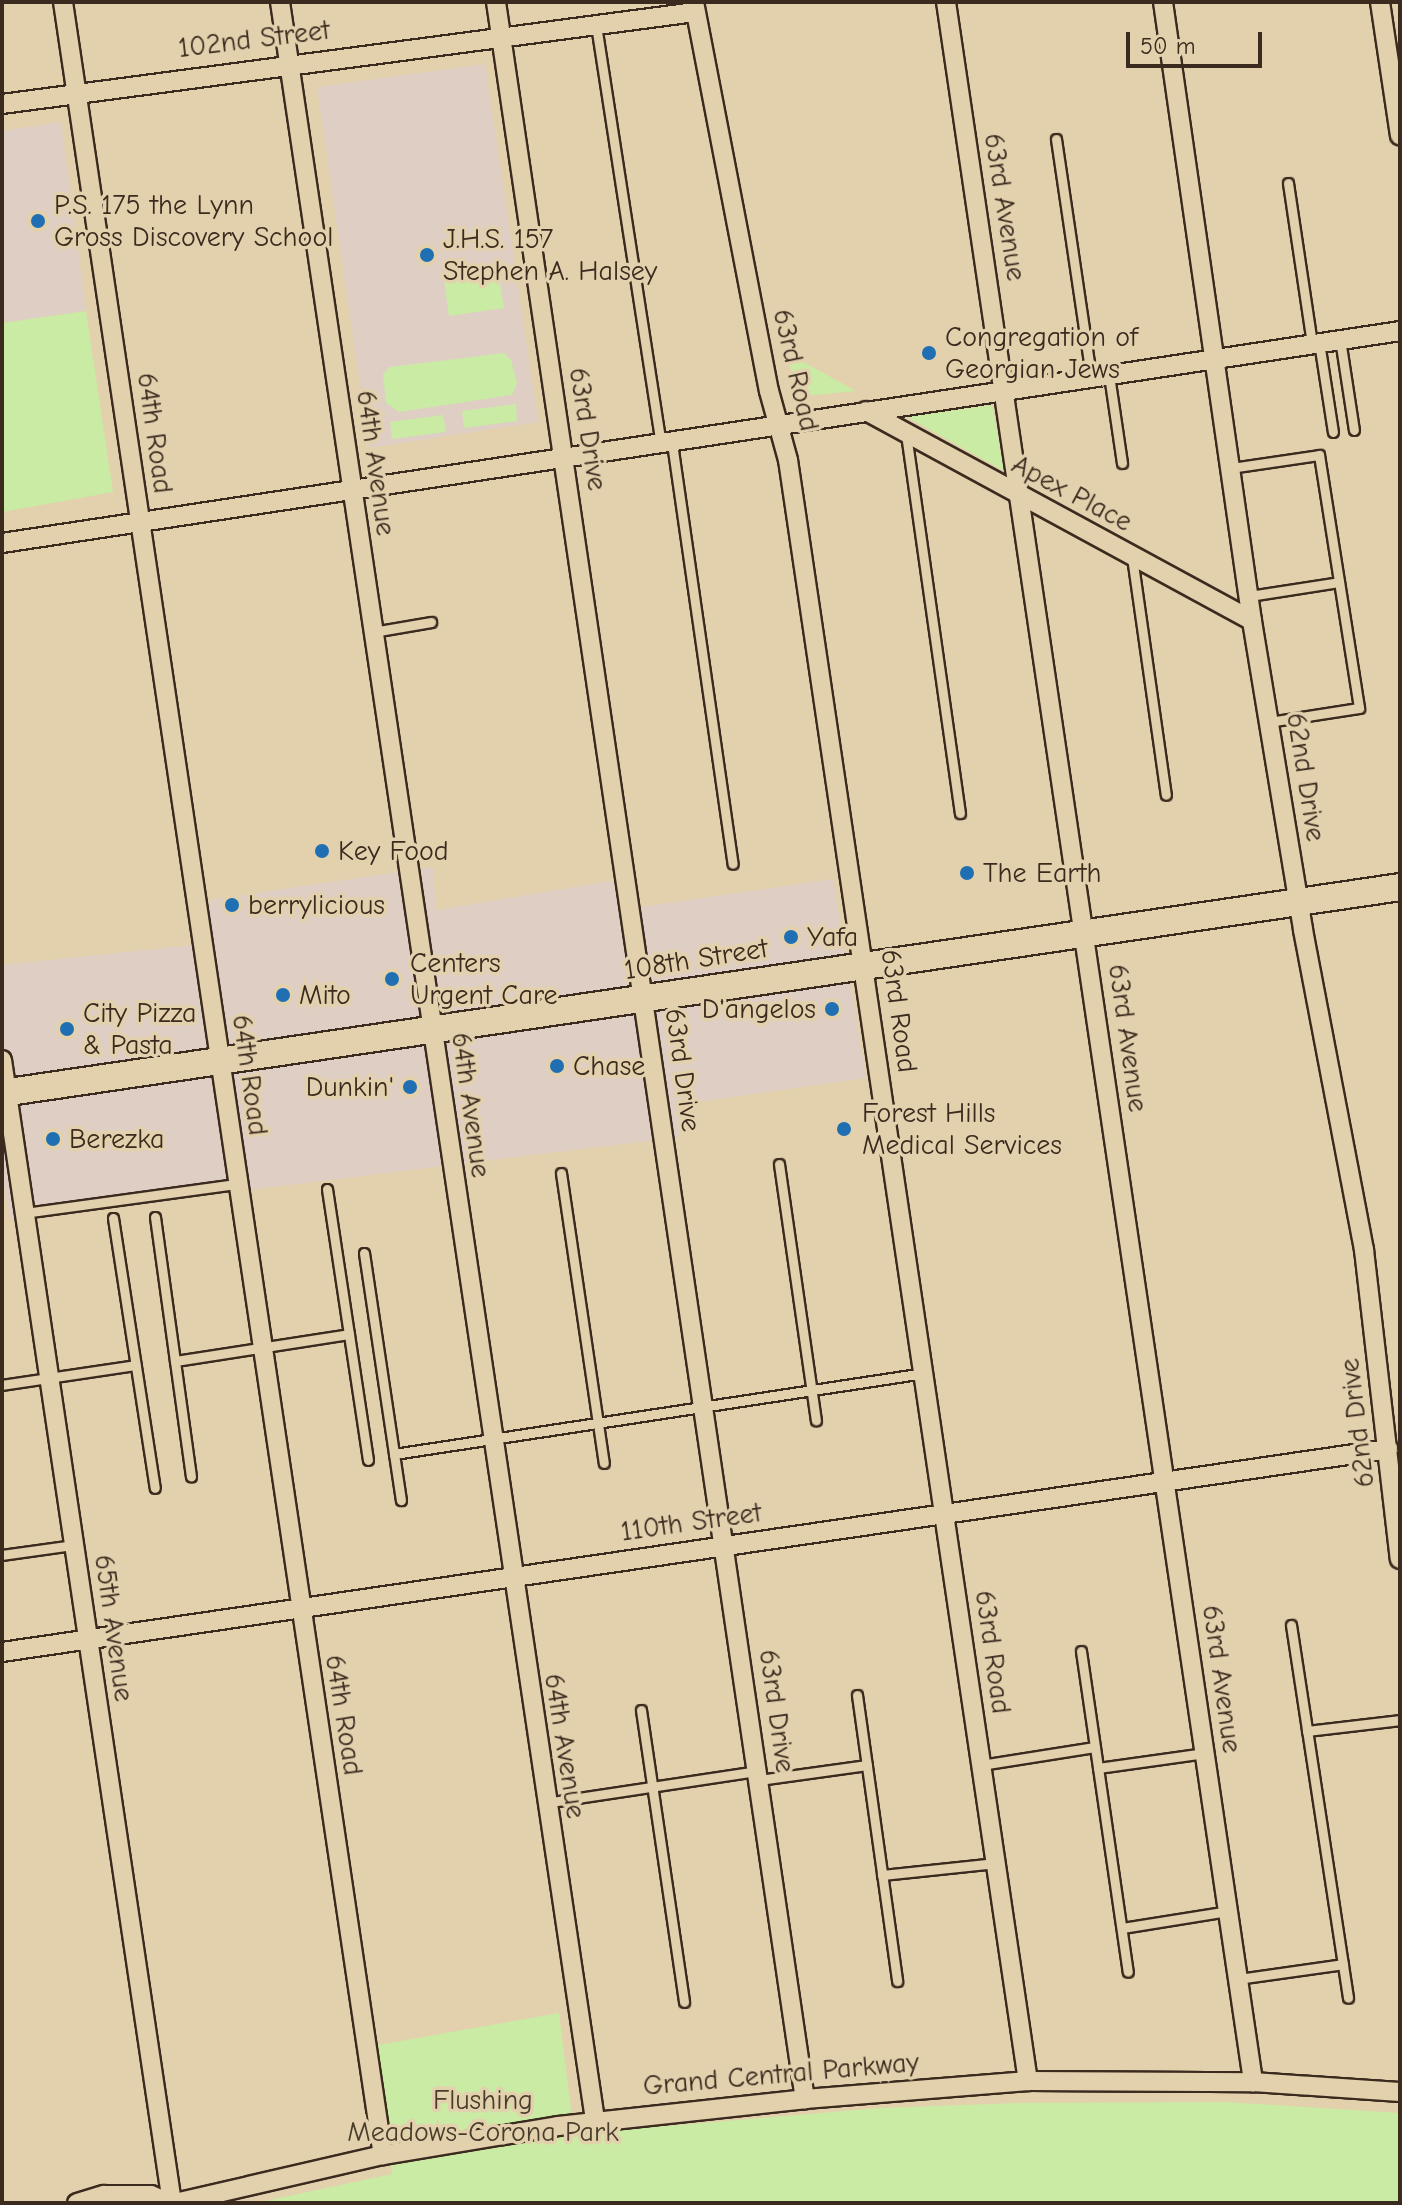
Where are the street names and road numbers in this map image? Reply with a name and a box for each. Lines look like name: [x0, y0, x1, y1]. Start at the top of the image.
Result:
street label: 102nd Street: [176, 13, 332, 65]
street label: 63rd Avenue: [977, 131, 1033, 283]
street label: 63rd Road: [766, 306, 826, 434]
street label: 63rd Drive: [562, 365, 614, 493]
street label: 64th Road: [130, 370, 180, 496]
street label: 64th Avenue: [349, 388, 403, 538]
street label: Apex Place: [1006, 447, 1138, 539]
street label: 62nd Drive: [1279, 710, 1333, 844]
street label: 108th Street: [622, 931, 770, 987]
street label: 63rd Road: [874, 947, 924, 1075]
street label: 63rd Avenue: [1101, 962, 1155, 1114]
street label: 63rd Drive: [658, 1006, 708, 1134]
street label: 64th Road: [225, 1012, 275, 1138]
street label: 64th Avenue: [444, 1030, 498, 1180]
street label: 62nd Drive: [1332, 1357, 1382, 1489]
street label: 110th Street: [618, 1496, 764, 1548]
street label: 65th Avenue: [87, 1552, 141, 1704]
street label: 63rd Road: [968, 1588, 1018, 1716]
street label: 63rd Avenue: [1195, 1603, 1249, 1755]
street label: 63rd Drive: [752, 1647, 802, 1775]
street label: 64th Road: [318, 1652, 370, 1778]
street label: 64th Avenue: [537, 1671, 593, 1821]
street label: Grand Central Parkway: [642, 2045, 920, 2103]

